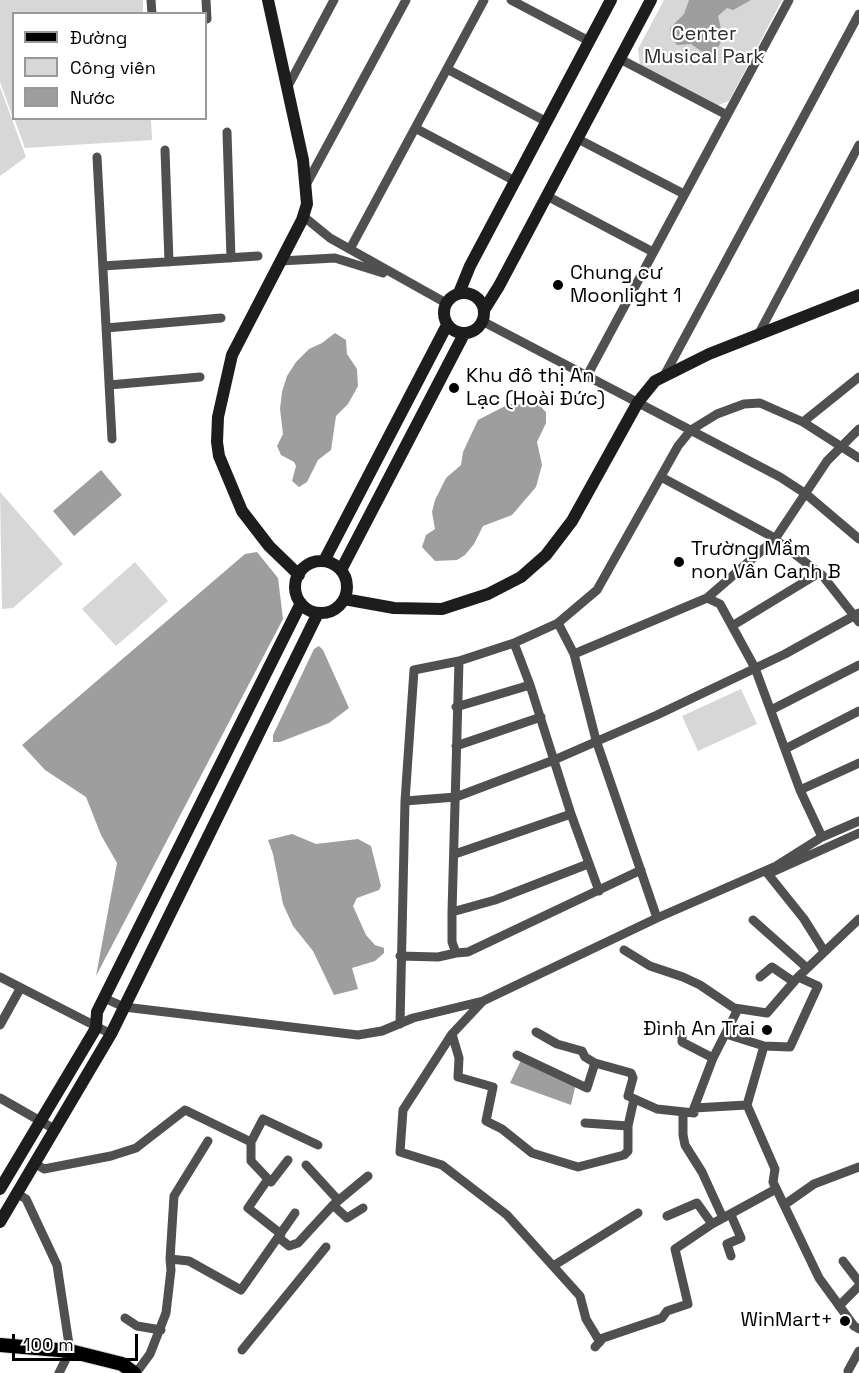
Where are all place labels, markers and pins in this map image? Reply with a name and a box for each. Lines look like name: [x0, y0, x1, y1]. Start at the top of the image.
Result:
place label: Chung cư Moonlight 1: [570, 262, 682, 309]
marker: Chung cư Moonlight 1: [551, 278, 565, 292]
place label: Khu đô thị An Lạc (Hoài Đức): [466, 365, 605, 412]
marker: Khu đô thị An Lạc (Hoài Đức): [447, 381, 461, 395]
place label: Trường Mầm non Vân Canh B: [691, 538, 841, 585]
marker: Trường Mầm non Vân Canh B: [672, 555, 686, 569]
place label: Đình An Trai: [643, 1018, 755, 1042]
marker: Đình An Trai: [760, 1023, 774, 1037]
place label: WinMart+: [740, 1309, 833, 1333]
marker: WinMart+: [838, 1314, 852, 1328]

